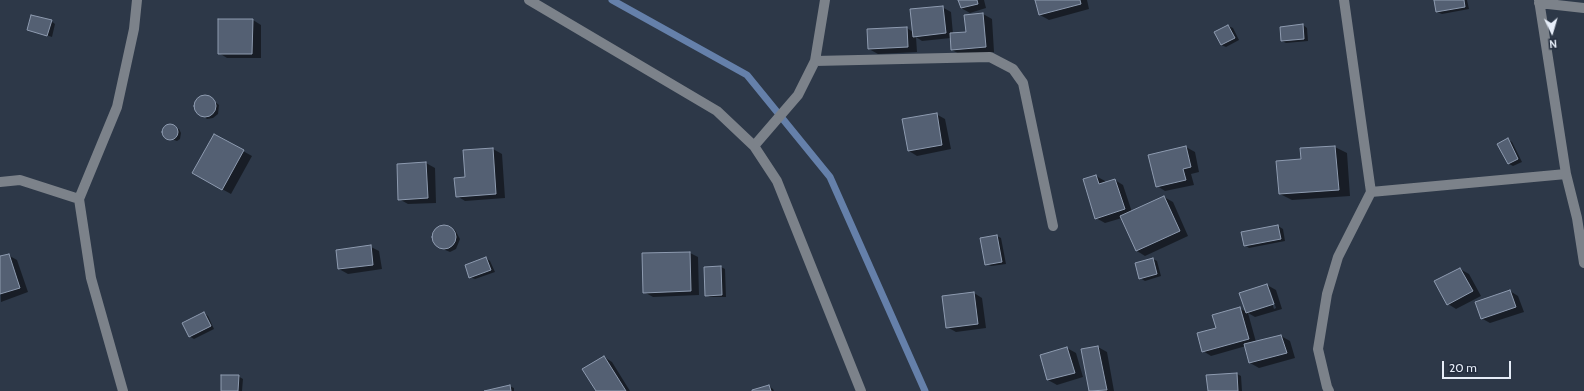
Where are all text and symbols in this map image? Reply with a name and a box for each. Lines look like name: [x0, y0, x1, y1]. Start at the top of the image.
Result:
north arrow: [1532, 12, 1572, 52]
text: N: [1549, 37, 1558, 51]
scale bar: [1444, 353, 1513, 379]
text: 20 m: [1449, 360, 1477, 375]

